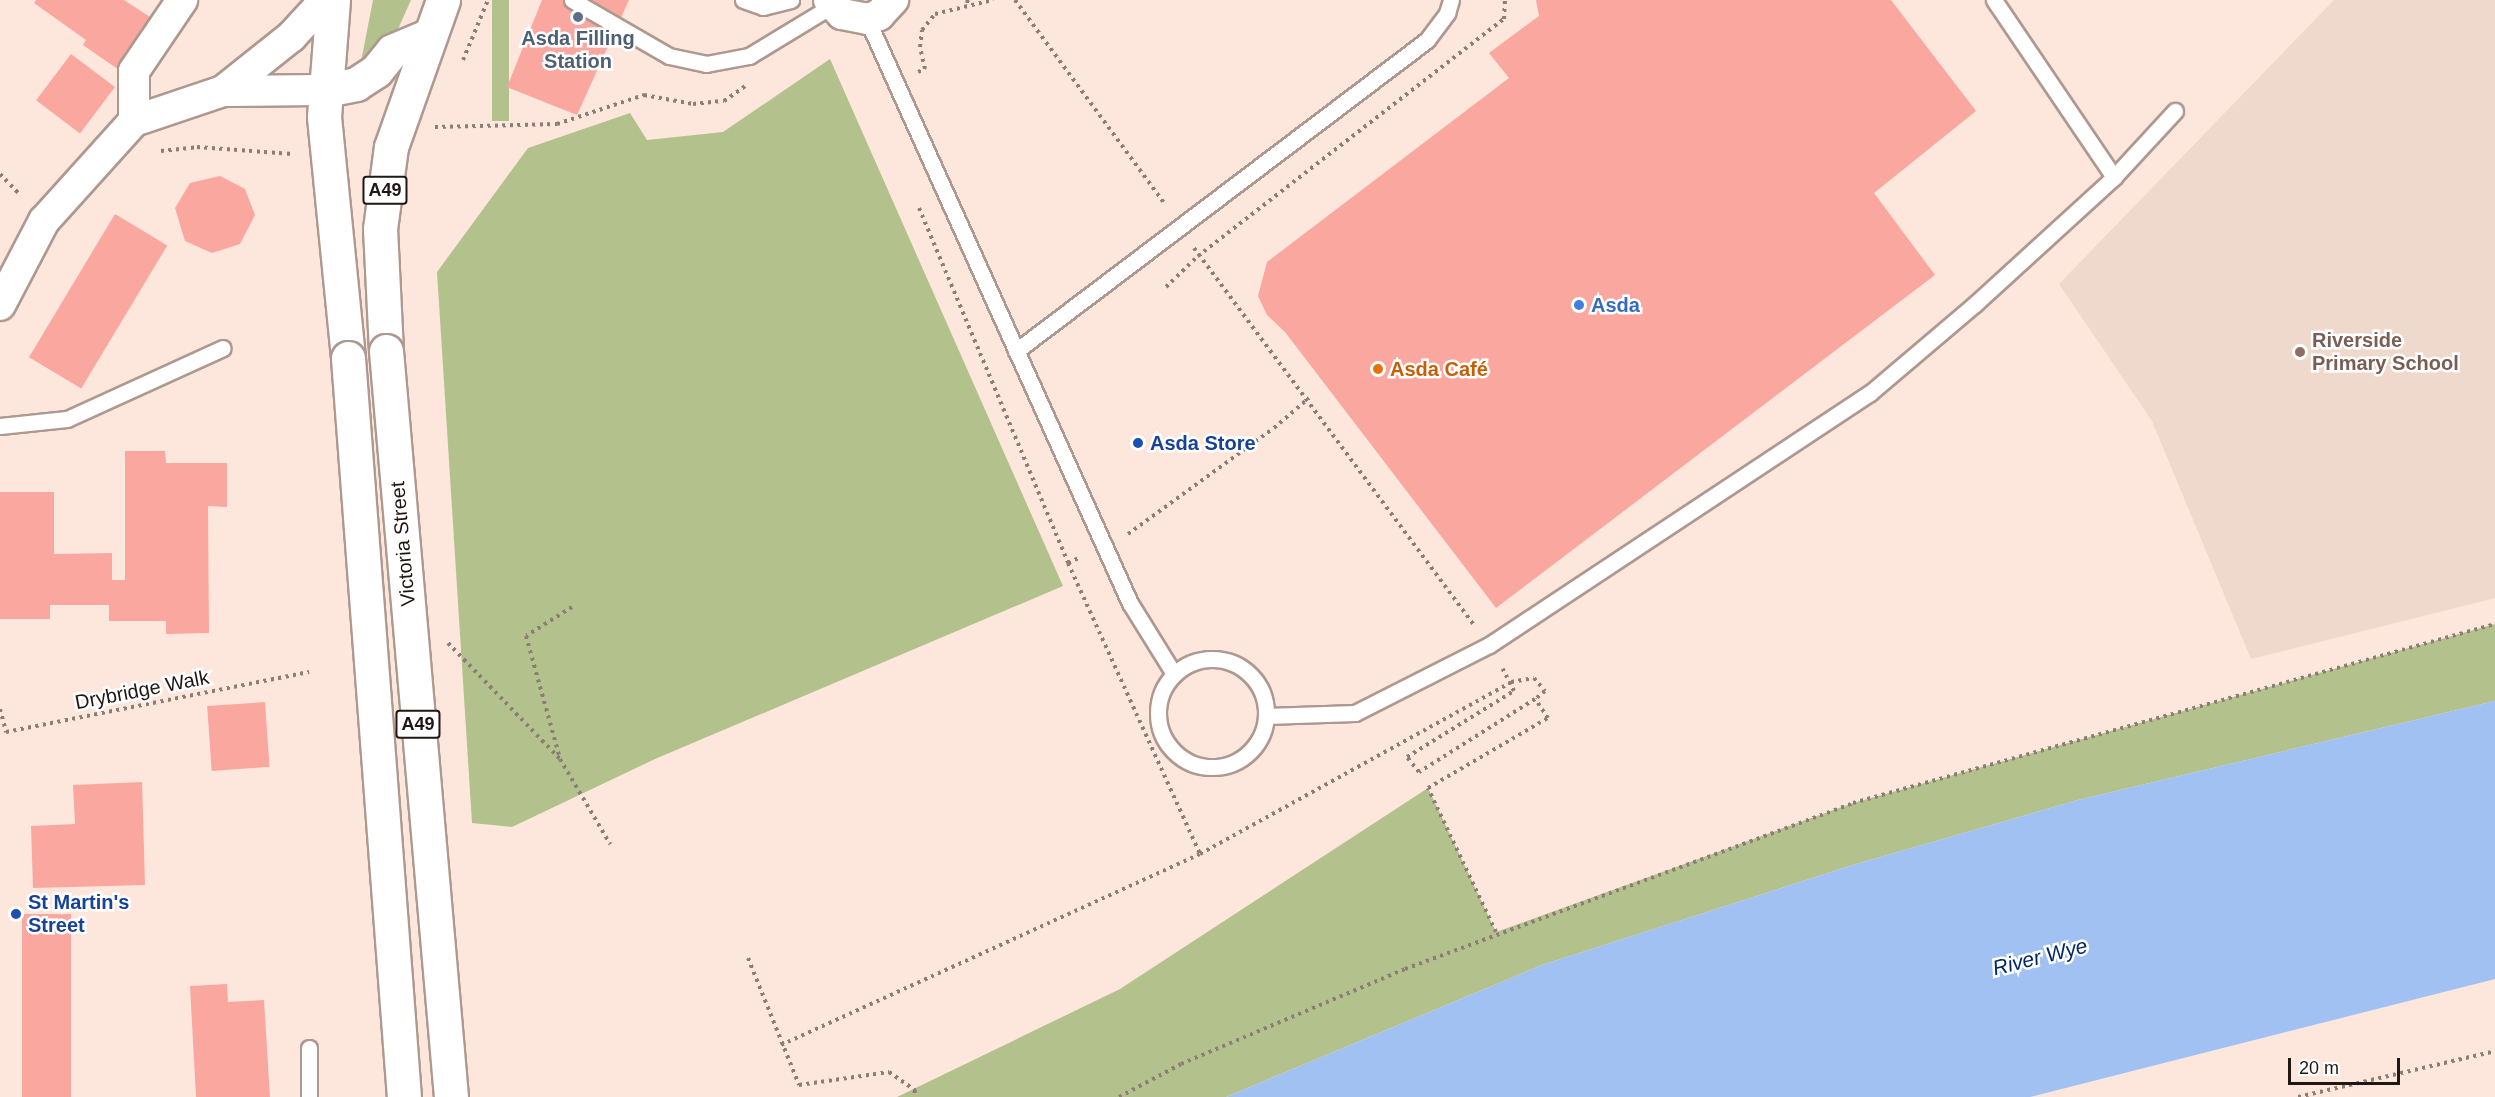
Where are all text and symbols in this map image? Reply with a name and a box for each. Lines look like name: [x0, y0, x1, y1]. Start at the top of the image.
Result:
marker: Asda Filling Station: [571, 10, 585, 24]
place label: Asda Filling Station: [521, 27, 635, 74]
road number: A49: [361, 175, 409, 205]
place label: Asda: [1591, 293, 1640, 317]
marker: Asda: [1572, 298, 1586, 312]
place label: Riverside Primary School: [2312, 328, 2459, 375]
marker: Riverside Primary School: [2293, 345, 2307, 359]
place label: Asda Café: [1390, 357, 1488, 381]
marker: Asda Café: [1371, 362, 1385, 376]
place label: Asda Store: [1150, 431, 1256, 455]
marker: Asda Store: [1131, 436, 1145, 450]
street label: Victoria Street: [386, 481, 420, 607]
street label: Drybridge Walk: [73, 665, 211, 715]
road number: A49: [394, 709, 442, 739]
place label: St Martin's Street: [28, 891, 129, 938]
marker: St Martin's Street: [9, 907, 23, 921]
water label: River Wye: [1990, 933, 2090, 981]
scale bar: [2291, 1046, 2404, 1084]
text: 20 m: [2299, 1058, 2339, 1078]

